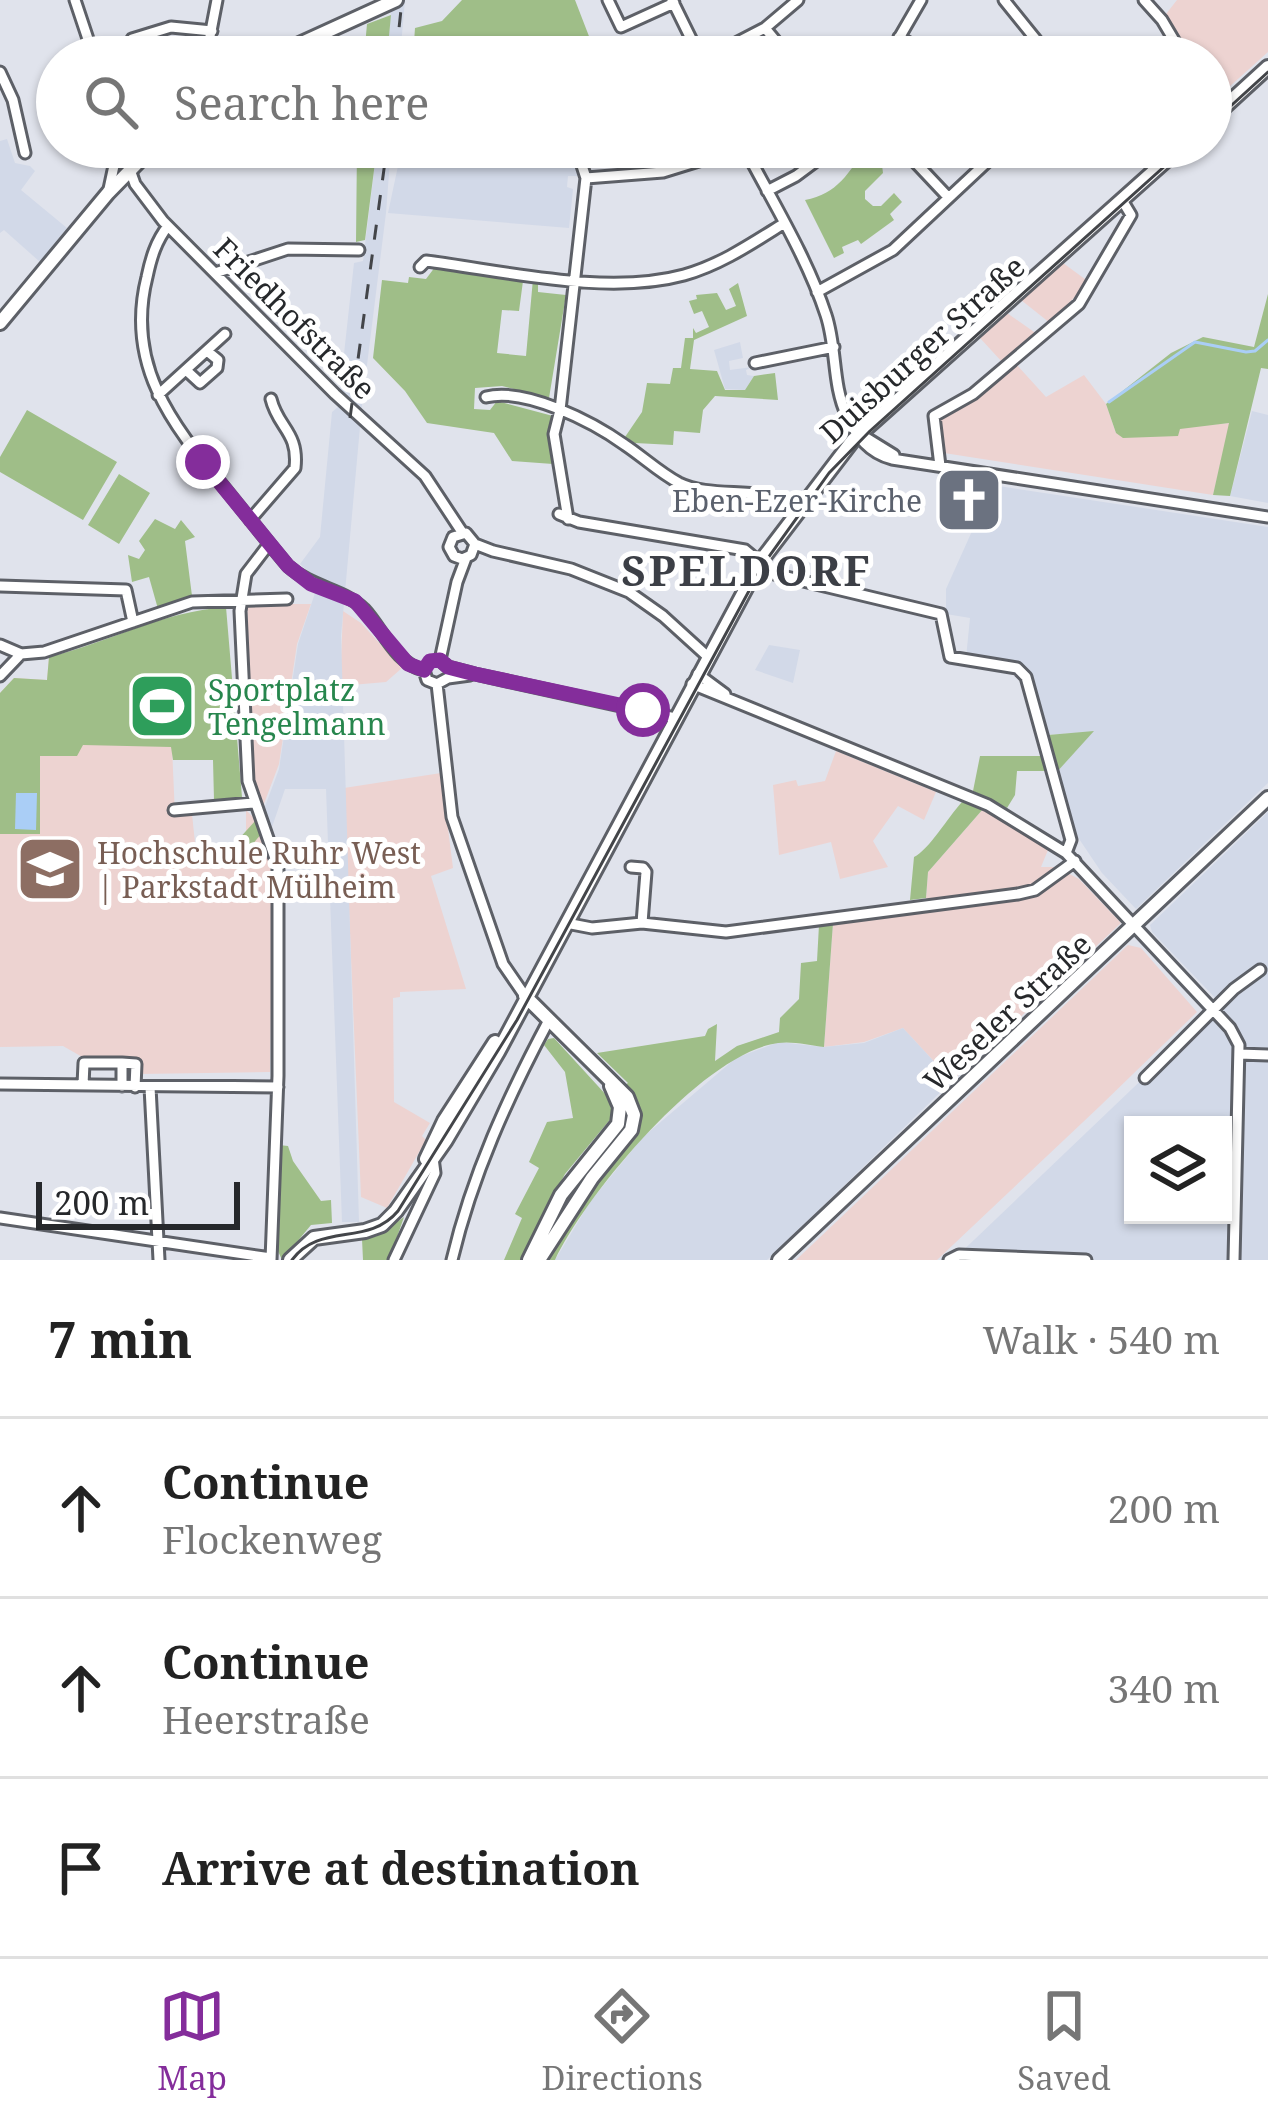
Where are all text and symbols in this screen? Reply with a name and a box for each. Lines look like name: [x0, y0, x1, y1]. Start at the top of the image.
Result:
search box: [36, 36, 1232, 168]
icon: search: [78, 69, 144, 135]
text: Search here: [174, 72, 429, 133]
street label: Friedhofstraße: [205, 228, 385, 408]
street label: Duisburger Straße: [811, 246, 1033, 452]
route end: [176, 435, 230, 489]
church icon: Eben-Ezer-Kirche: [934, 465, 1004, 535]
place label: Eben-Ezer-Kirche: [672, 480, 922, 521]
district label: SPELDORF: [621, 541, 873, 598]
place label: Sportplatz Tengelmann: [208, 669, 386, 744]
sports icon: Sportplatz Tengelmann: [127, 671, 197, 741]
route start: [616, 683, 670, 737]
place label: Hochschule Ruhr West | Parkstadt Mülheim: [97, 832, 421, 907]
school or university icon: Hochschule Ruhr West | Parkstadt Mülheim: [15, 834, 85, 904]
street label: Weseler Straße: [914, 924, 1100, 1100]
map controls: [1124, 1116, 1232, 1224]
button: layers: [1124, 1116, 1232, 1224]
scale bar: [36, 1176, 240, 1229]
text: 200 m: [54, 1180, 149, 1225]
text: 7 min: [48, 1303, 192, 1373]
text: Walk · 540 m: [983, 1312, 1220, 1365]
text: Continue: [162, 1451, 370, 1512]
icon: ahead: [48, 1475, 114, 1541]
text: 200 m: [1108, 1481, 1220, 1534]
text: Flockenweg: [162, 1512, 382, 1565]
text: Continue: [162, 1631, 370, 1692]
icon: ahead: [48, 1655, 114, 1721]
text: 340 m: [1108, 1661, 1220, 1714]
text: Heerstraße: [162, 1692, 370, 1745]
icon: arrive: [48, 1835, 114, 1901]
text: Arrive at destination: [162, 1837, 640, 1898]
tab: Map: [157, 1983, 227, 2100]
tab: Directions: [541, 1983, 703, 2100]
tab: Saved: [1017, 1983, 1111, 2100]

